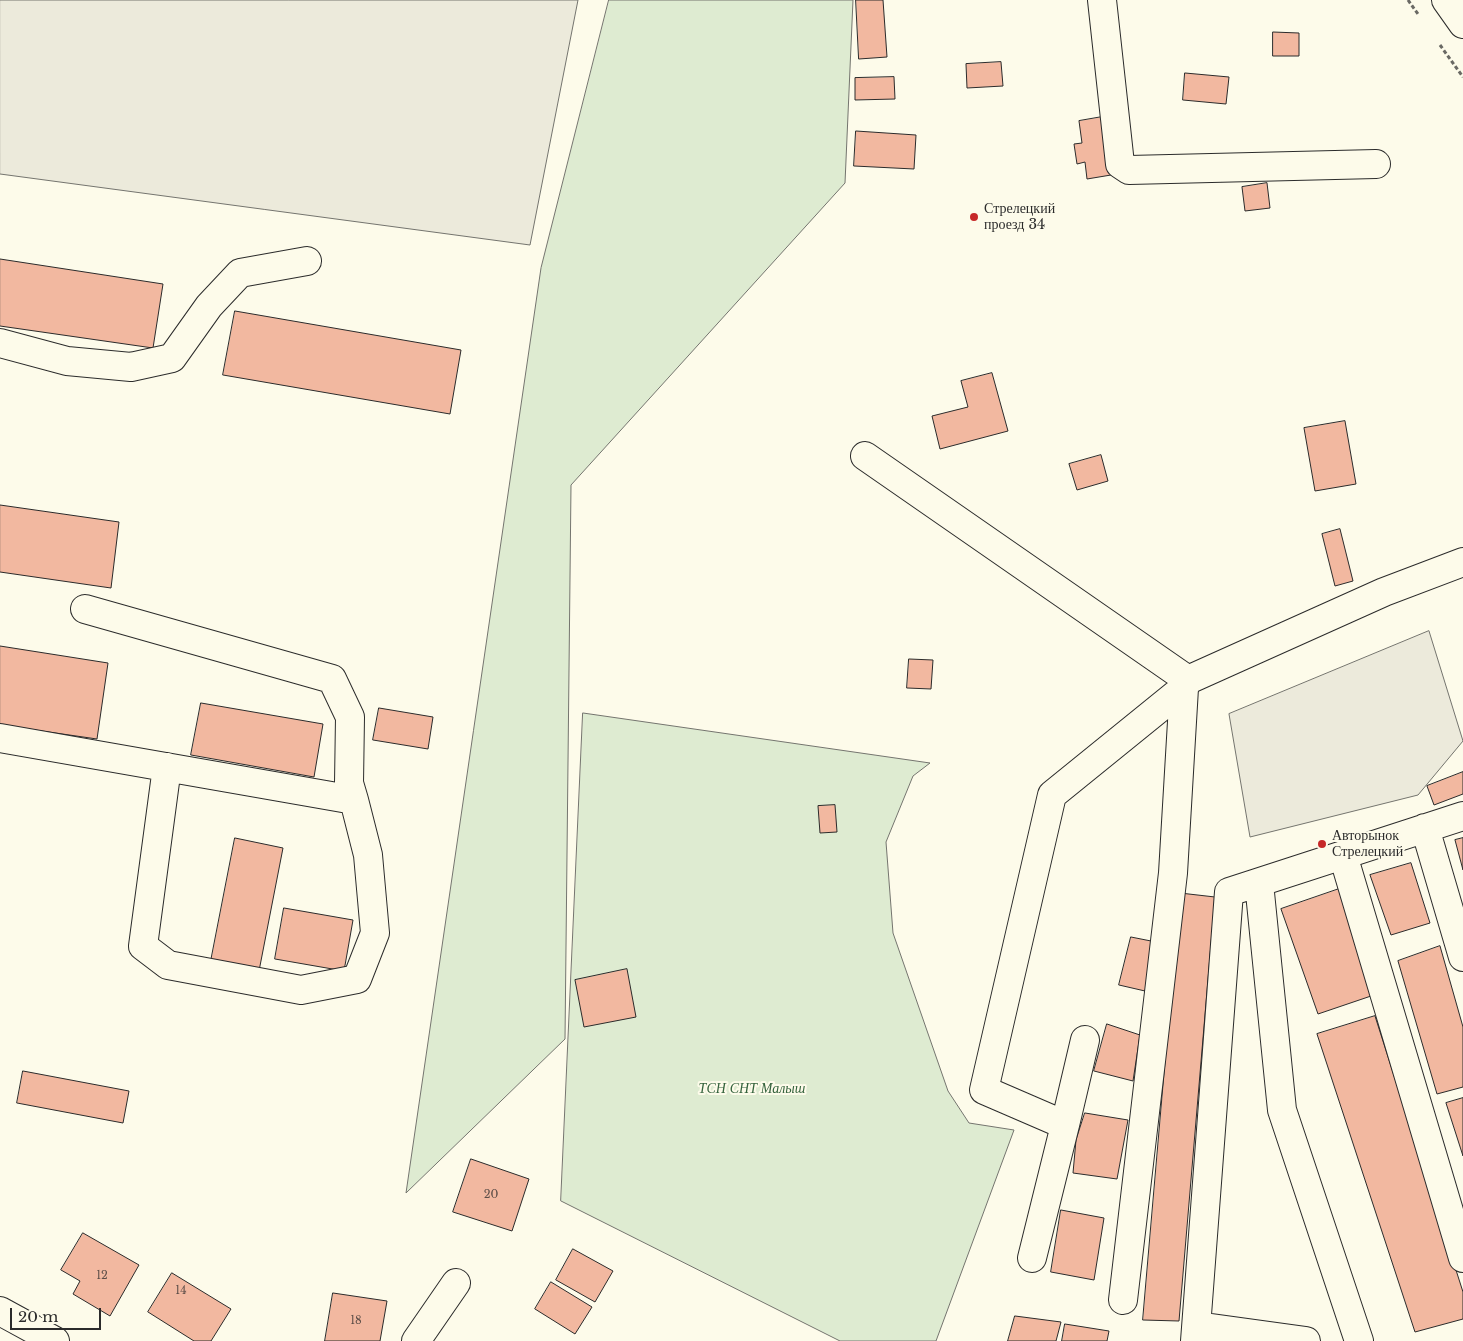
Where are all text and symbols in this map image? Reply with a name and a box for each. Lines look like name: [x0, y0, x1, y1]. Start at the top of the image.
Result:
place label: Стрелецкий проезд 34: [984, 201, 1055, 233]
marker: Стрелецкий проезд 34: [968, 211, 980, 223]
place label: Авторынок Стрелецкий: [1332, 828, 1403, 860]
marker: Авторынок Стрелецкий: [1316, 838, 1328, 850]
park label: ТСН СНТ Малыш: [699, 1081, 805, 1097]
house number: 20: [484, 1188, 498, 1202]
house number: 12: [96, 1269, 108, 1283]
house number: 14: [175, 1284, 187, 1298]
scale bar: [12, 1298, 104, 1330]
text: 20 m: [18, 1307, 58, 1326]
house number: 18: [350, 1314, 362, 1328]

